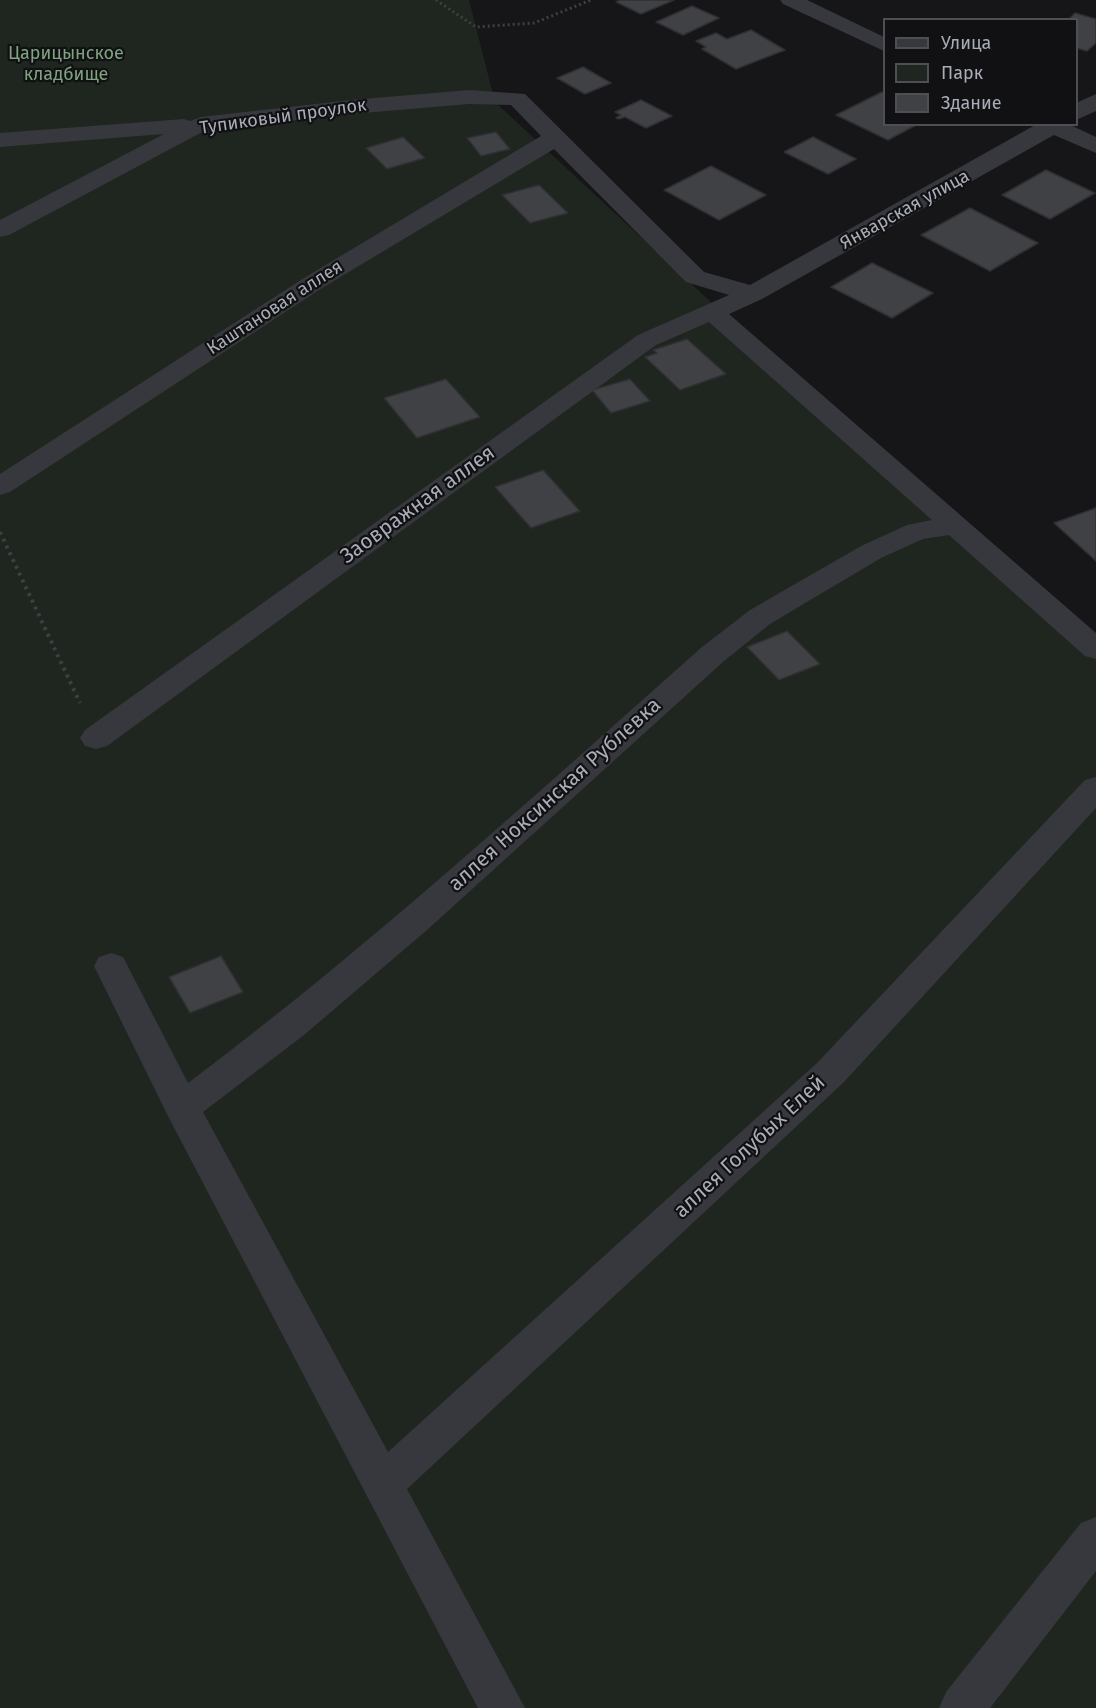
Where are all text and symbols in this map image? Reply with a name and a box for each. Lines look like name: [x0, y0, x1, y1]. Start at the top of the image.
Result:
legend: [883, 18, 1078, 126]
text: Улица: [941, 32, 991, 54]
park label: Царицынское кладбище: [8, 43, 124, 86]
text: Парк: [941, 62, 983, 84]
text: Здание: [941, 92, 1002, 114]
street label: Тупиковый проулок: [198, 95, 368, 139]
street label: Январская улица: [837, 166, 973, 254]
street label: Каштановая аллея: [203, 256, 347, 360]
street label: Заовражная аллея: [336, 441, 500, 569]
street label: аллея Ноксинская Рублевка: [444, 693, 666, 897]
street label: аллея Голубых Елей: [669, 1070, 831, 1224]

